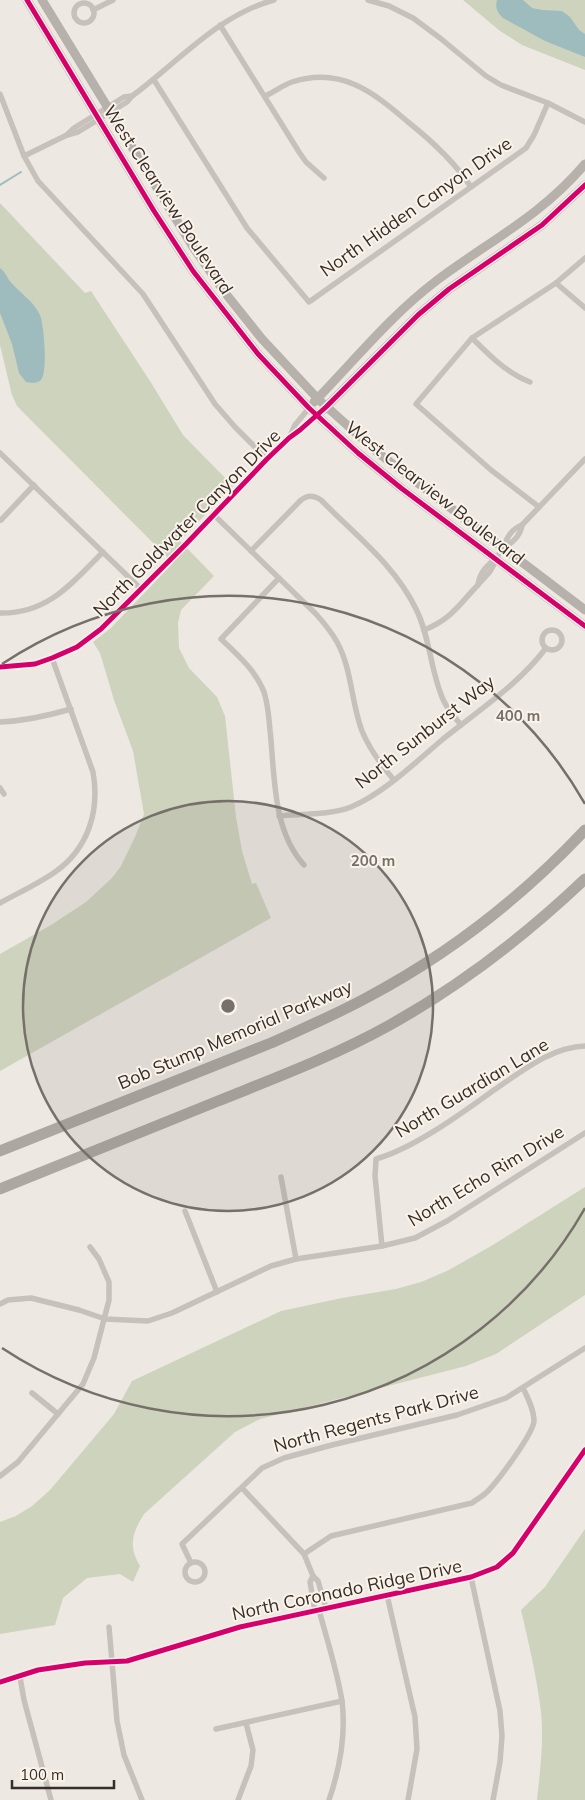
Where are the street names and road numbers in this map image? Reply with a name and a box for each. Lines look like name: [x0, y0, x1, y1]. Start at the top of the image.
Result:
street label: West Clearview Boulevard: [99, 101, 238, 299]
street label: North Hidden Canyon Drive: [315, 132, 516, 282]
street label: West Clearview Boulevard: [341, 416, 529, 570]
street label: North Goldwater Canyon Drive: [88, 424, 285, 621]
street label: North Sunburst Way: [350, 670, 500, 793]
street label: Bob Stump Memorial Parkway: [114, 974, 356, 1094]
street label: North Guardian Lane: [391, 1033, 553, 1143]
street label: North Echo Rim Drive: [404, 1120, 568, 1231]
street label: North Regents Park Drive: [271, 1380, 481, 1457]
street label: North Coronado Ridge Drive: [230, 1554, 464, 1625]

